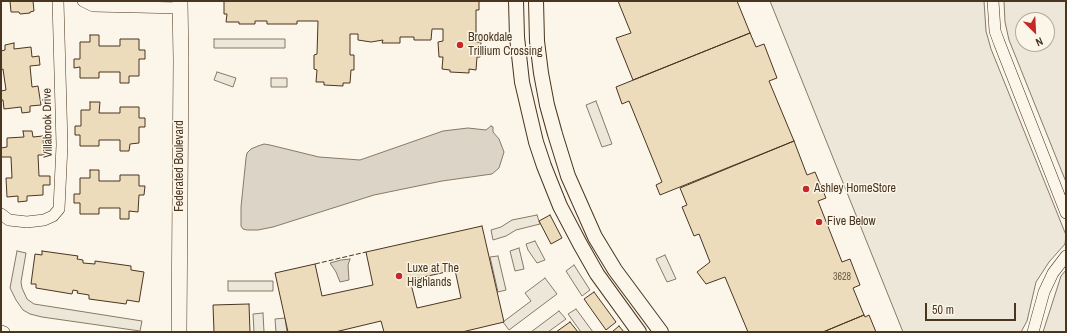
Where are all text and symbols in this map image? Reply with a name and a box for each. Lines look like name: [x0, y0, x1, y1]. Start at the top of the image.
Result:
north arrow: [1015, 12, 1055, 52]
place label: Brookdale Trillium Crossing: [468, 31, 543, 59]
text: N: [1034, 34, 1045, 50]
marker: Brookdale Trillium Crossing: [455, 40, 465, 50]
street label: Villabrook Drive: [40, 88, 56, 158]
street label: Federated Boulevard: [173, 120, 187, 212]
place label: Ashley HomeStore: [814, 182, 896, 196]
marker: Ashley HomeStore: [801, 184, 811, 194]
place label: Five Below: [827, 215, 876, 229]
marker: Five Below: [814, 217, 824, 227]
place label: Luxe at The Highlands: [407, 262, 459, 290]
marker: Luxe at The Highlands: [394, 271, 404, 281]
house number: 3628: [833, 271, 851, 283]
scale bar: [927, 295, 1018, 321]
text: 50 m: [932, 302, 954, 318]

